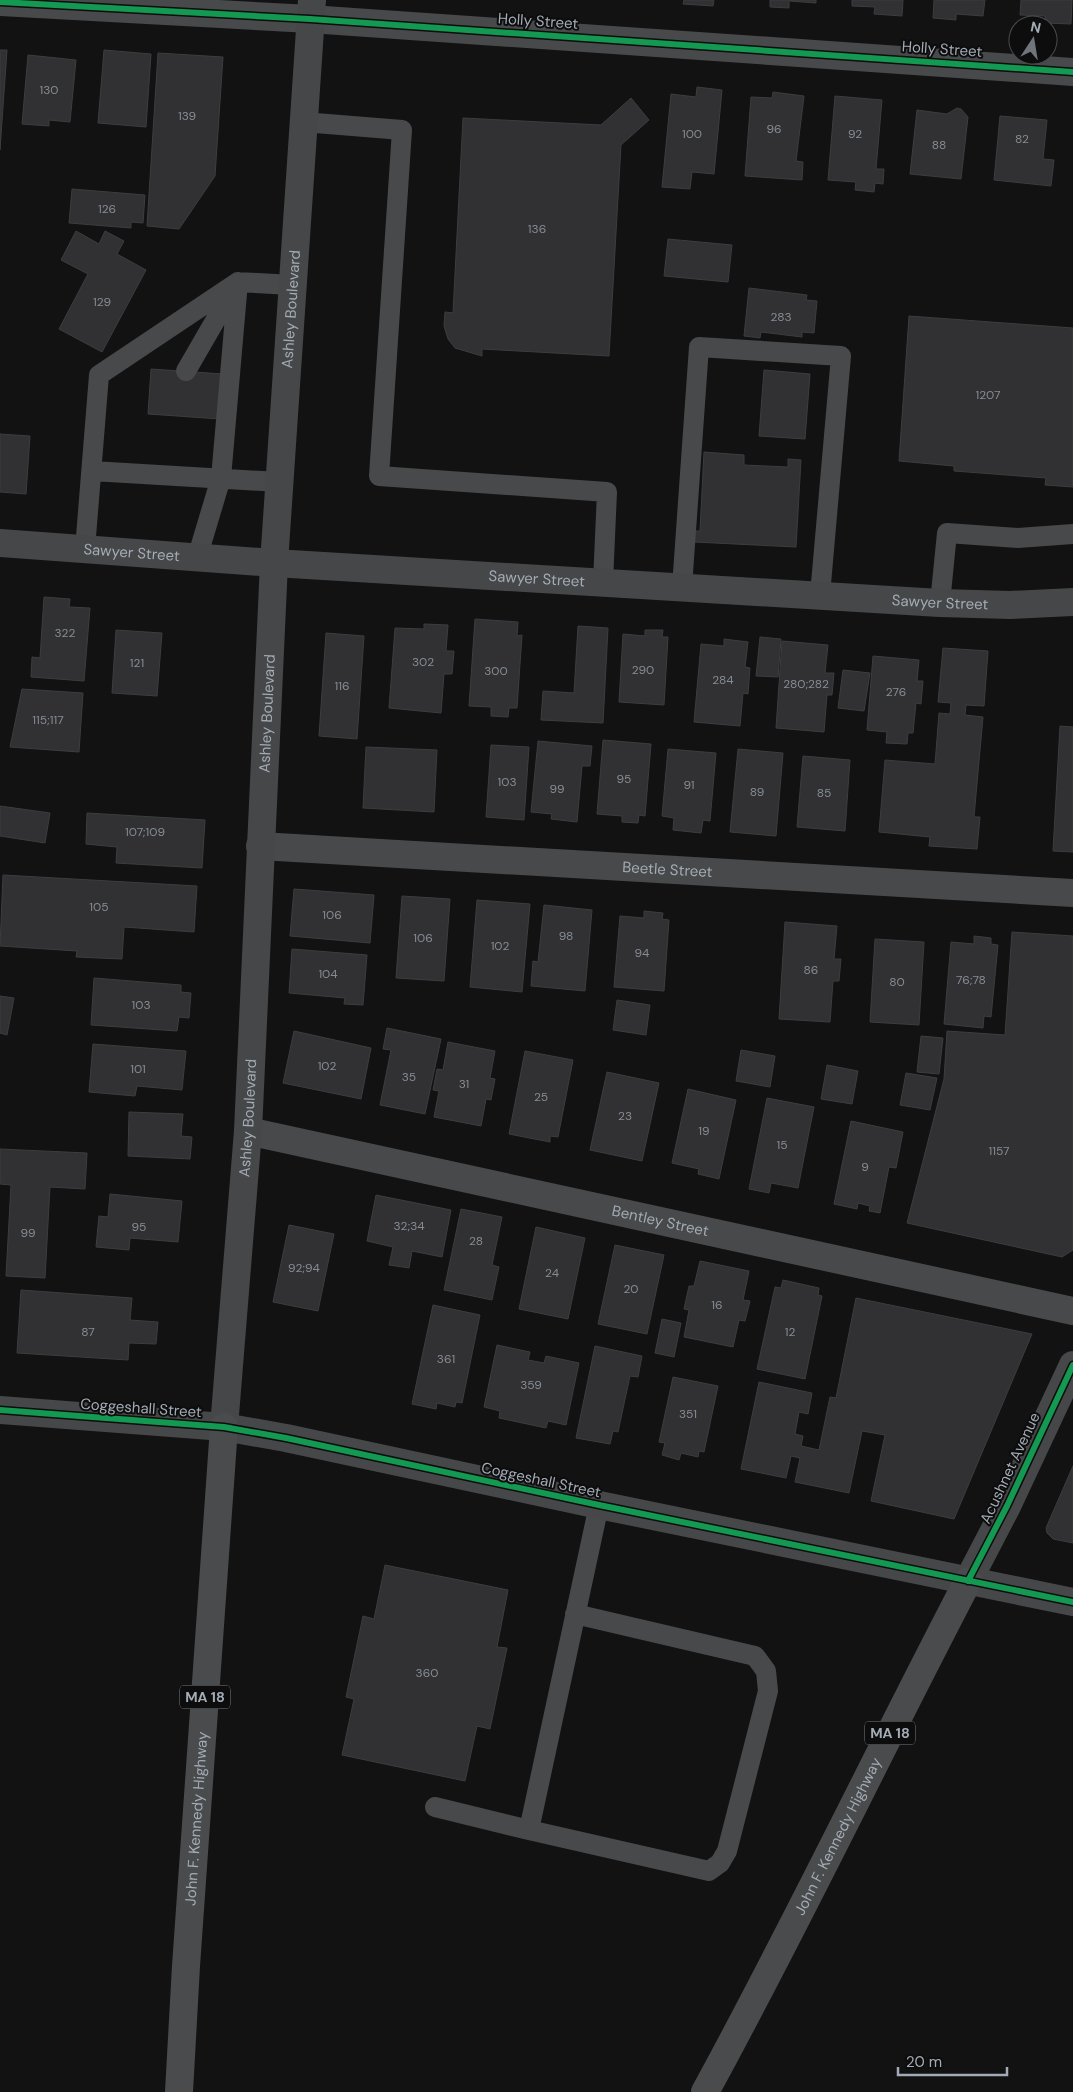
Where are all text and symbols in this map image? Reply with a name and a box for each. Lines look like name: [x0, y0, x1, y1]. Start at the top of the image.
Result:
street label: Holly Street: [497, 8, 579, 34]
north arrow: [1008, 15, 1058, 65]
text: N: [1029, 17, 1043, 37]
street label: Holly Street: [901, 36, 983, 62]
house number: 130: [39, 82, 59, 98]
house number: 139: [178, 108, 196, 124]
house number: 96: [766, 121, 782, 137]
house number: 100: [682, 126, 702, 142]
house number: 92: [848, 126, 862, 142]
house number: 82: [1015, 131, 1029, 147]
house number: 88: [932, 137, 946, 153]
house number: 126: [98, 201, 116, 217]
house number: 136: [528, 221, 546, 237]
street label: Ashley Boulevard: [277, 249, 305, 369]
house number: 129: [93, 294, 111, 310]
house number: 283: [770, 309, 792, 325]
house number: 1207: [976, 387, 1000, 403]
street label: Sawyer Street: [83, 539, 181, 566]
street label: Sawyer Street: [488, 566, 586, 592]
street label: Sawyer Street: [891, 590, 989, 614]
house number: 322: [55, 625, 76, 641]
street label: Ashley Boulevard: [254, 654, 280, 773]
house number: 302: [412, 654, 434, 670]
house number: 121: [130, 655, 144, 671]
house number: 290: [632, 662, 654, 678]
house number: 300: [484, 663, 508, 679]
house number: 284: [712, 672, 734, 688]
house number: 280;282: [783, 676, 829, 692]
house number: 116: [334, 678, 350, 694]
house number: 276: [886, 684, 906, 700]
house number: 115;117: [32, 712, 64, 728]
house number: 95: [617, 771, 631, 787]
house number: 103: [497, 774, 517, 790]
house number: 91: [683, 777, 695, 793]
house number: 99: [549, 781, 565, 797]
house number: 89: [750, 784, 764, 800]
house number: 85: [817, 785, 831, 801]
house number: 107;109: [125, 824, 165, 840]
street label: Beetle Street: [622, 857, 713, 882]
house number: 105: [89, 899, 109, 915]
house number: 106: [322, 907, 342, 923]
house number: 98: [559, 928, 573, 944]
house number: 106: [413, 930, 433, 946]
house number: 102: [491, 938, 509, 954]
house number: 94: [635, 945, 649, 961]
house number: 86: [804, 962, 818, 978]
house number: 104: [318, 966, 338, 982]
house number: 76;78: [956, 972, 986, 988]
house number: 80: [889, 974, 905, 990]
house number: 103: [131, 997, 151, 1013]
street label: Ashley Boulevard: [234, 1058, 261, 1178]
house number: 102: [318, 1058, 336, 1074]
house number: 101: [130, 1061, 146, 1077]
house number: 35: [402, 1069, 416, 1085]
house number: 31: [459, 1076, 469, 1092]
house number: 25: [534, 1089, 548, 1105]
house number: 23: [618, 1108, 632, 1124]
house number: 19: [698, 1123, 710, 1139]
house number: 15: [776, 1137, 788, 1153]
house number: 1157: [988, 1143, 1010, 1159]
house number: 9: [861, 1159, 869, 1175]
street label: Bentley Street: [610, 1201, 711, 1241]
house number: 32;34: [393, 1218, 425, 1234]
house number: 95: [132, 1219, 146, 1235]
house number: 99: [20, 1225, 36, 1241]
house number: 28: [469, 1233, 483, 1249]
house number: 92;94: [288, 1260, 320, 1276]
house number: 24: [545, 1265, 559, 1281]
house number: 20: [623, 1281, 639, 1297]
house number: 16: [711, 1297, 723, 1313]
house number: 87: [81, 1324, 95, 1340]
house number: 12: [785, 1324, 795, 1340]
house number: 361: [437, 1351, 455, 1367]
house number: 359: [520, 1377, 542, 1393]
street label: Coggeshall Street: [80, 1394, 203, 1422]
house number: 351: [679, 1406, 697, 1422]
street label: Acushnet Avenue: [975, 1409, 1045, 1527]
street label: Coggeshall Street: [479, 1458, 603, 1502]
house number: 360: [416, 1665, 438, 1681]
road number: MA 18: [180, 1685, 230, 1708]
road number: MA 18: [865, 1722, 915, 1745]
street label: John F. Kennedy Highway: [180, 1730, 213, 1906]
street label: John F. Kennedy Highway: [790, 1754, 886, 1919]
scale bar: [898, 2044, 1007, 2076]
text: 20 m: [906, 2052, 942, 2072]

